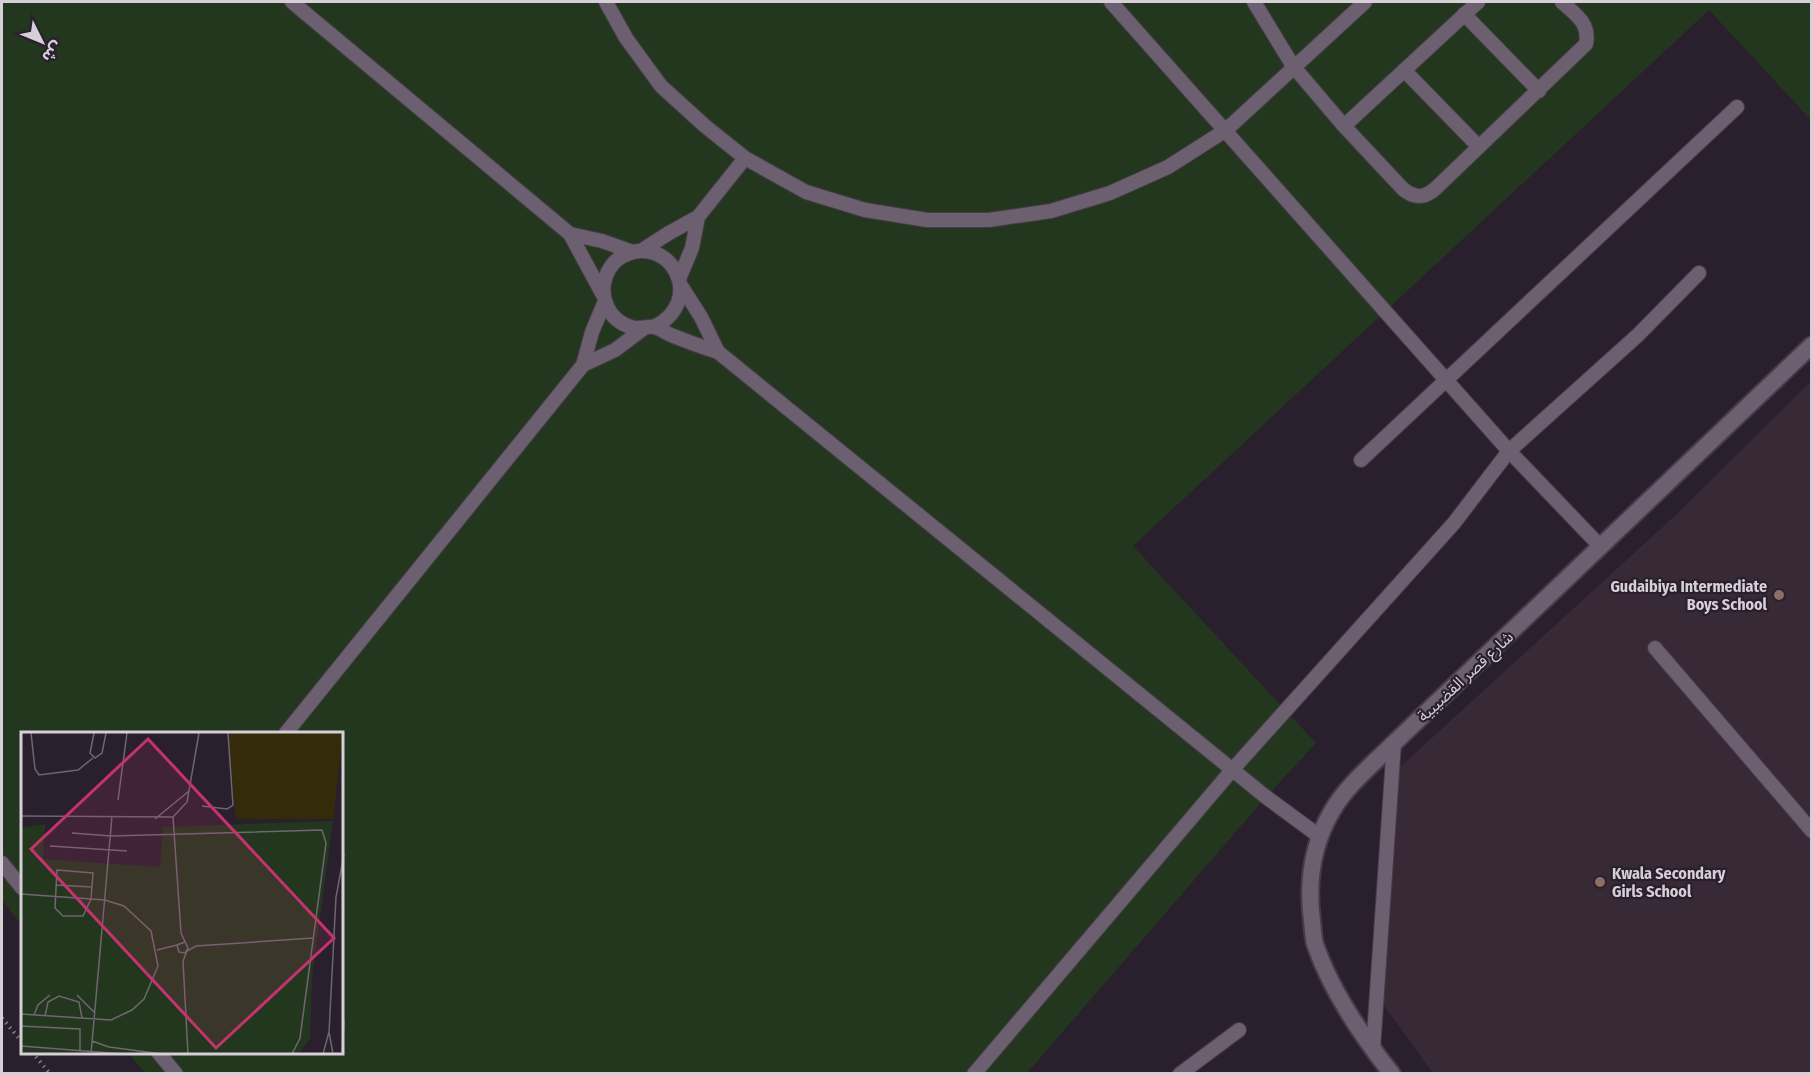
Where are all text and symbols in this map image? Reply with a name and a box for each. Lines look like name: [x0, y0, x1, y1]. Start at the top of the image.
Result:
north arrow: [12, 12, 72, 72]
text: ش: [38, 37, 67, 66]
place label: Gudaibiya Intermediate Boys School: [1610, 577, 1768, 614]
marker: Gudaibiya Intermediate Boys School: [1772, 588, 1786, 602]
street label: شارع قصر القضيبية: [1414, 627, 1519, 728]
inset map: [21, 732, 344, 1054]
place label: Kwala Secondary Girls School: [1612, 864, 1726, 901]
marker: Kwala Secondary Girls School: [1593, 875, 1607, 889]

